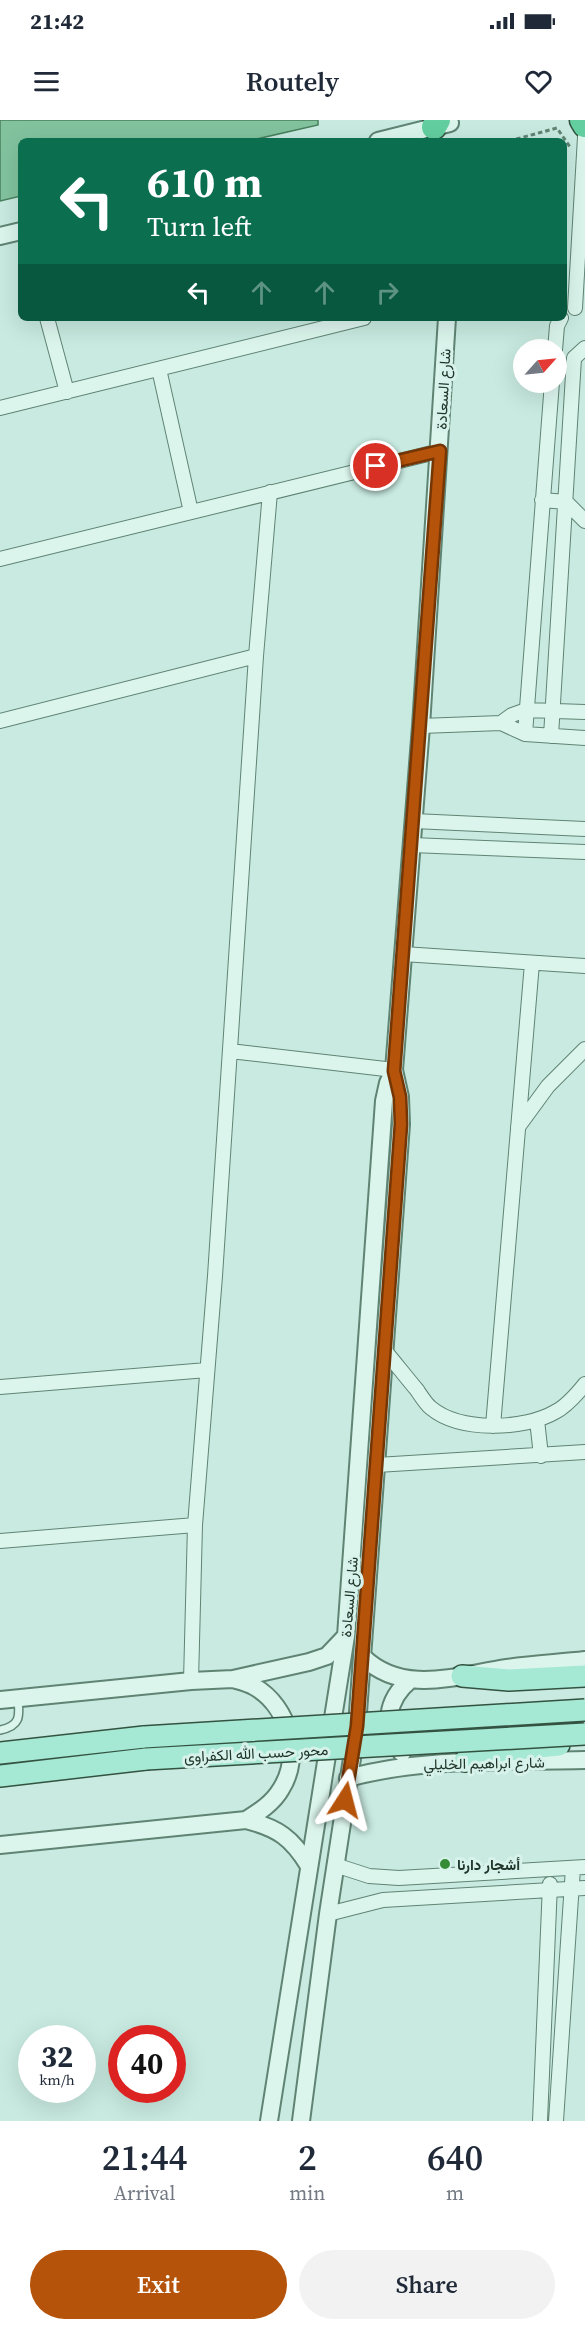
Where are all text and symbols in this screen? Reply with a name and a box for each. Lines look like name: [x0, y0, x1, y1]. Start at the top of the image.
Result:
text: 21:42: [30, 6, 84, 36]
text: Routely: [246, 63, 339, 100]
icon: menu: [30, 65, 63, 98]
icon: heart: [522, 65, 555, 98]
text: 610 m: [147, 153, 262, 211]
icon: left: [48, 162, 126, 240]
text: Turn left: [147, 208, 251, 245]
icon: left: [182, 276, 215, 309]
icon: ahead: [245, 276, 278, 309]
icon: ahead: [308, 276, 341, 309]
icon: right: [371, 276, 404, 309]
north arrow: [513, 339, 567, 393]
map controls: [513, 339, 567, 393]
street label: شارع السعادة: [430, 348, 457, 430]
pin: [350, 440, 401, 491]
icon: arrive: [359, 449, 392, 482]
street label: شارع السعادة: [335, 1556, 364, 1638]
street label: محور حسب الله الكفراوى: [183, 1739, 329, 1767]
street label: شارع ابراهيم الخليلي: [423, 1751, 545, 1778]
position arrow: [313, 1768, 377, 1832]
place label: أشجار دارنا: [457, 1854, 520, 1875]
marker: أشجار دارنا: [438, 1857, 452, 1871]
speed limit sign: 40: [108, 2025, 186, 2103]
text: 32: [41, 2036, 73, 2077]
text: km/h: [39, 2069, 75, 2090]
text: 21:44: [102, 2133, 187, 2182]
text: 2: [298, 2133, 317, 2182]
text: 640: [427, 2133, 483, 2182]
text: Arrival: [114, 2179, 175, 2207]
text: min: [289, 2179, 325, 2207]
text: m: [446, 2179, 464, 2207]
button: Exit: [30, 2250, 287, 2319]
button: Share: [299, 2250, 555, 2319]

